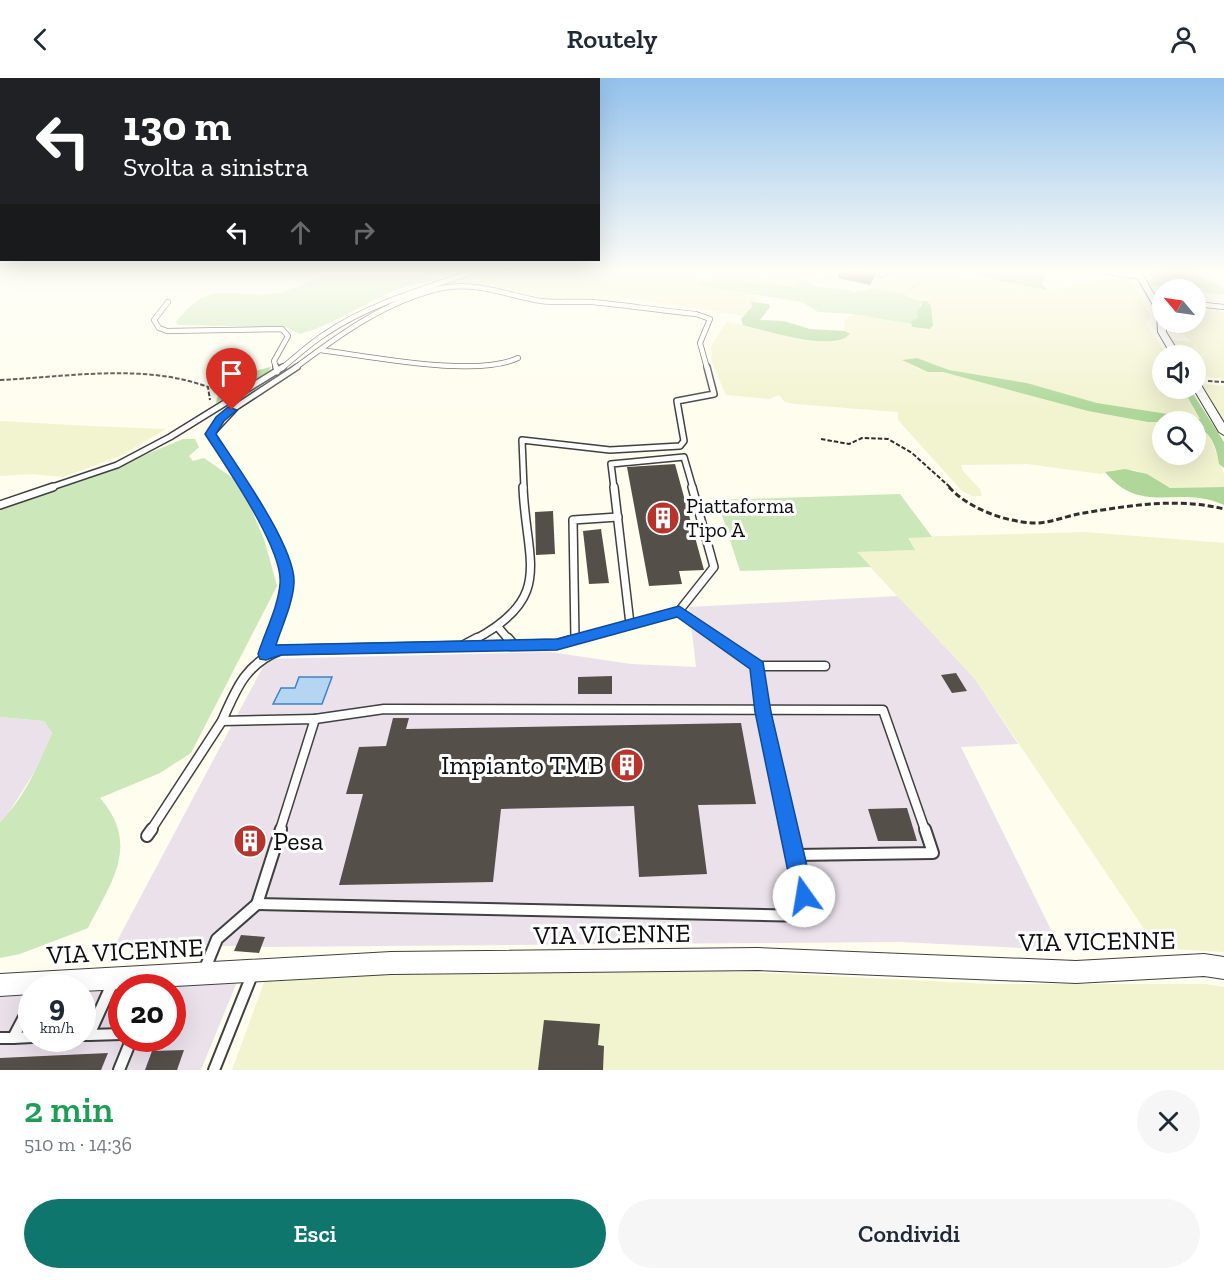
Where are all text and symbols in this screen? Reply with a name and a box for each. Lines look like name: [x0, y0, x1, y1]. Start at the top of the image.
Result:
icon: back: [24, 23, 57, 56]
text: Routely: [567, 23, 657, 55]
icon: person: [1167, 23, 1200, 56]
text: 130 m: [123, 100, 231, 151]
icon: left: [24, 102, 102, 180]
text: Svolta a sinistra: [123, 151, 309, 183]
icon: left: [221, 216, 254, 249]
icon: ahead: [284, 216, 317, 249]
icon: right: [347, 216, 380, 249]
north arrow: [1152, 279, 1206, 333]
map controls: [1152, 279, 1206, 465]
button: sound: [1152, 345, 1206, 399]
pin: [206, 348, 257, 410]
icon: arrive: [215, 357, 248, 390]
button: search: [1152, 411, 1206, 465]
place label: Piattaforma Tipo A: [686, 493, 794, 542]
building icon: Piattaforma Tipo A: [645, 500, 681, 536]
building icon: Impianto TMB: [609, 747, 645, 783]
place label: Impianto TMB: [441, 749, 604, 781]
building icon: Pesa: [232, 823, 268, 859]
place label: Pesa: [273, 825, 324, 857]
position arrow: [772, 864, 836, 928]
street label: VIA VICENNE: [532, 917, 691, 951]
street label: VIA VICENNE: [1017, 924, 1176, 958]
street label: VIA VICENNE: [45, 931, 204, 971]
speed limit sign: 20: [108, 974, 186, 1052]
text: 9: [49, 988, 65, 1024]
text: km/h: [40, 1019, 74, 1037]
text: 2 min: [24, 1088, 113, 1131]
button: close: [1137, 1090, 1200, 1153]
text: 510 m · 14:36: [24, 1132, 132, 1156]
button: Esci: [24, 1199, 606, 1268]
button: Condividi: [618, 1199, 1200, 1268]

